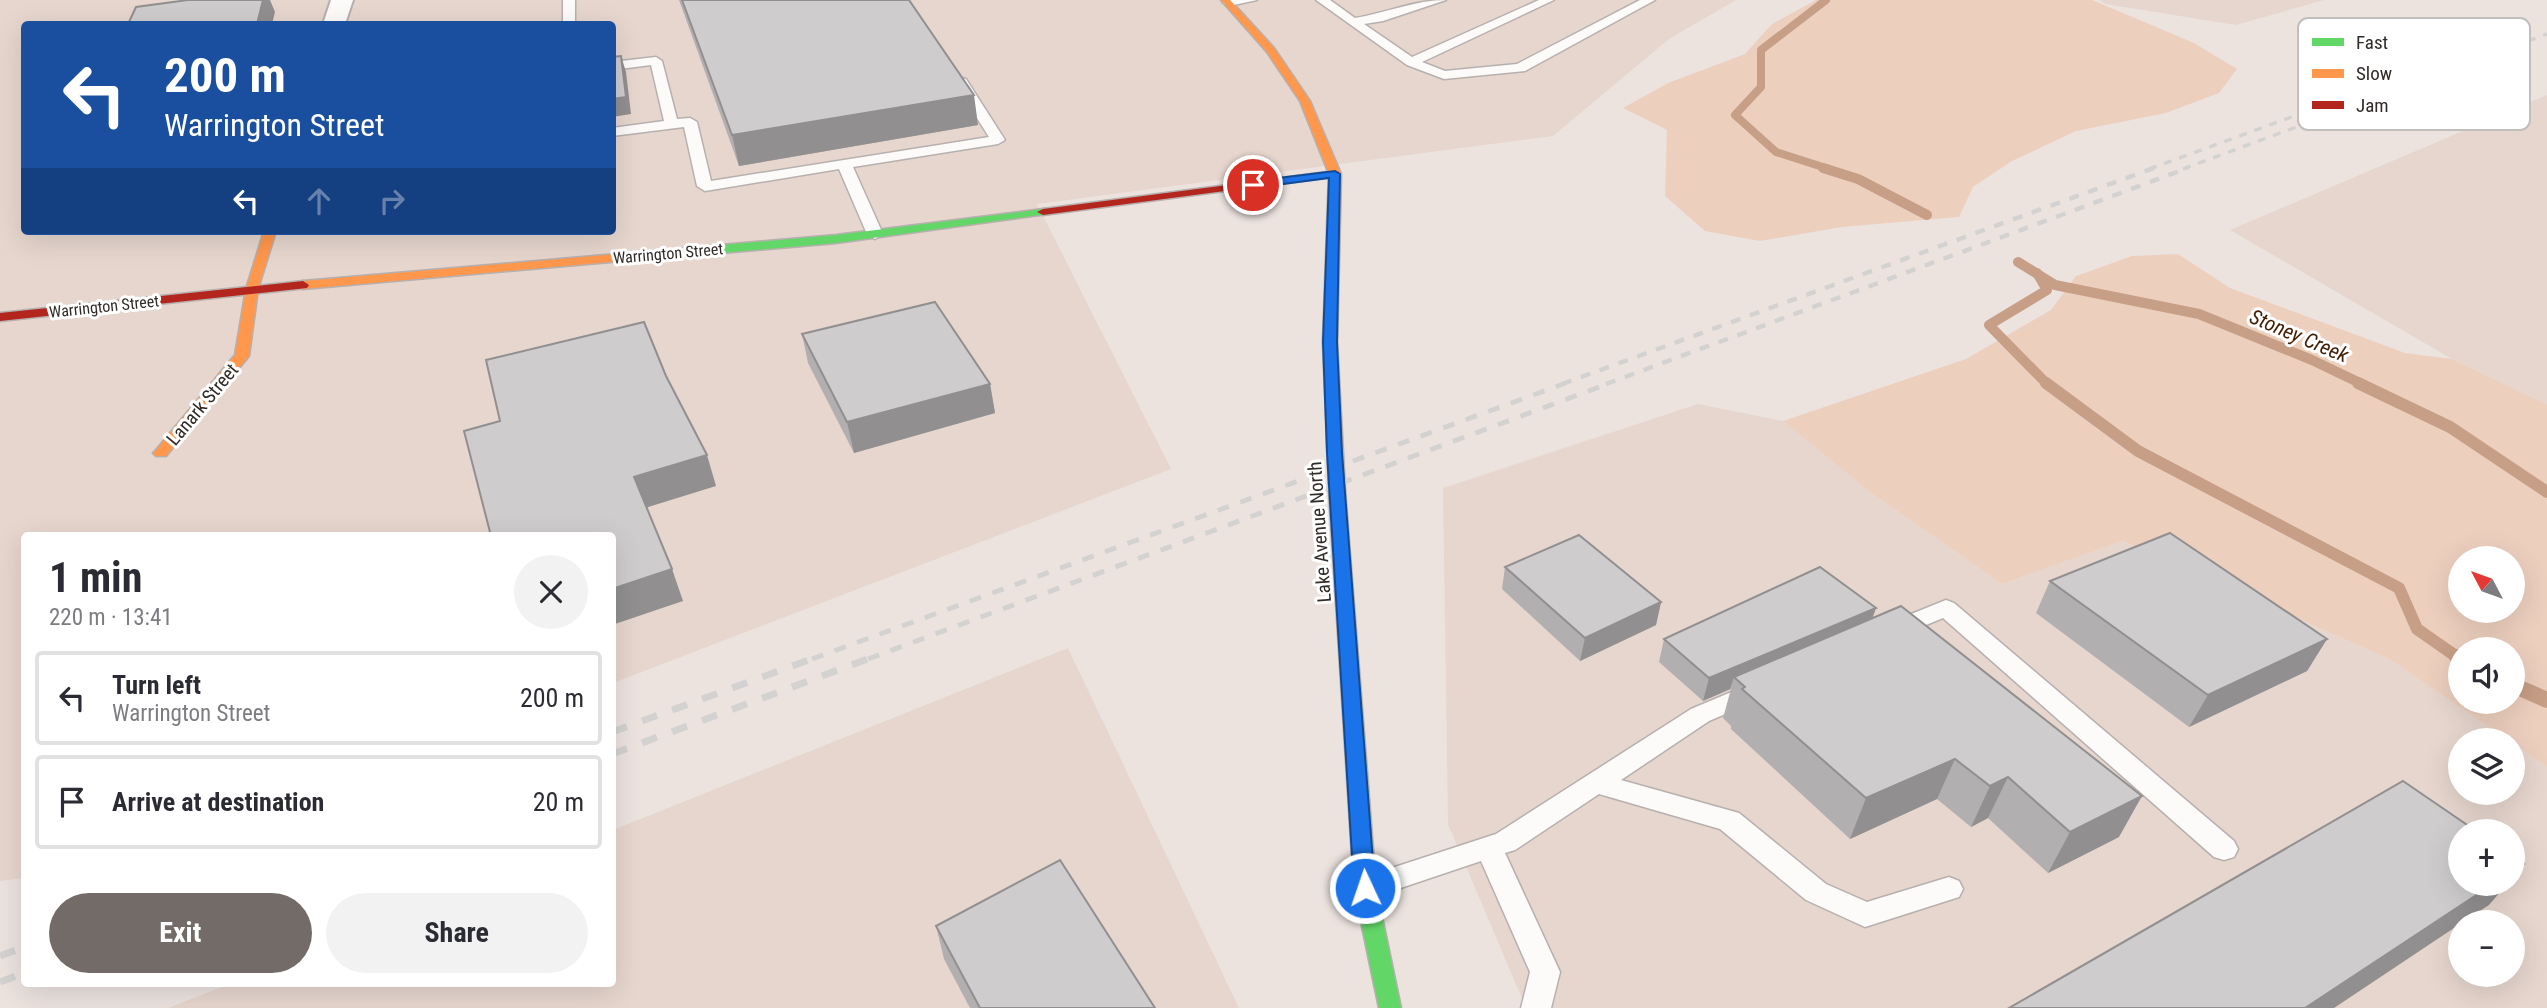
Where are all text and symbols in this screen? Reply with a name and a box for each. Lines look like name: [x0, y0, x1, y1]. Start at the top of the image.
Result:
legend: [2298, 18, 2530, 130]
text: Fast: [2356, 31, 2388, 54]
text: 200 m: [164, 47, 286, 104]
icon: left: [49, 49, 140, 140]
text: Slow: [2356, 62, 2392, 85]
text: Jam: [2356, 94, 2389, 117]
text: Warrington Street: [164, 106, 384, 144]
pin: [1223, 155, 1283, 215]
icon: arrive: [1234, 166, 1272, 204]
icon: left: [227, 182, 265, 220]
icon: ahead: [300, 182, 338, 220]
icon: right: [373, 182, 411, 220]
street label: Warrington Street: [612, 239, 724, 268]
street label: Warrington Street: [48, 291, 160, 322]
water label: Stoney Creek: [2246, 304, 2353, 368]
street label: Lanark Street: [162, 359, 243, 450]
street label: Lake Avenue North: [1303, 461, 1336, 603]
north arrow: [2448, 546, 2525, 623]
map controls: [2448, 546, 2525, 987]
text: 1 min: [49, 553, 142, 602]
button: close: [514, 555, 588, 629]
text: 220 m · 13:41: [49, 604, 173, 631]
button: sound: [2448, 637, 2525, 714]
text: Turn left: [112, 670, 201, 700]
icon: left: [53, 679, 91, 717]
text: 200 m: [520, 683, 584, 713]
text: Warrington Street: [112, 700, 270, 727]
button: layers: [2448, 728, 2525, 805]
icon: arrive: [53, 783, 91, 821]
text: Arrive at destination: [112, 787, 324, 817]
text: 20 m: [533, 787, 584, 817]
button: +: [2448, 819, 2525, 896]
position arrow: [1328, 851, 1402, 925]
button: Exit: [49, 893, 312, 973]
button: Share: [326, 893, 588, 973]
button: −: [2448, 910, 2525, 987]

